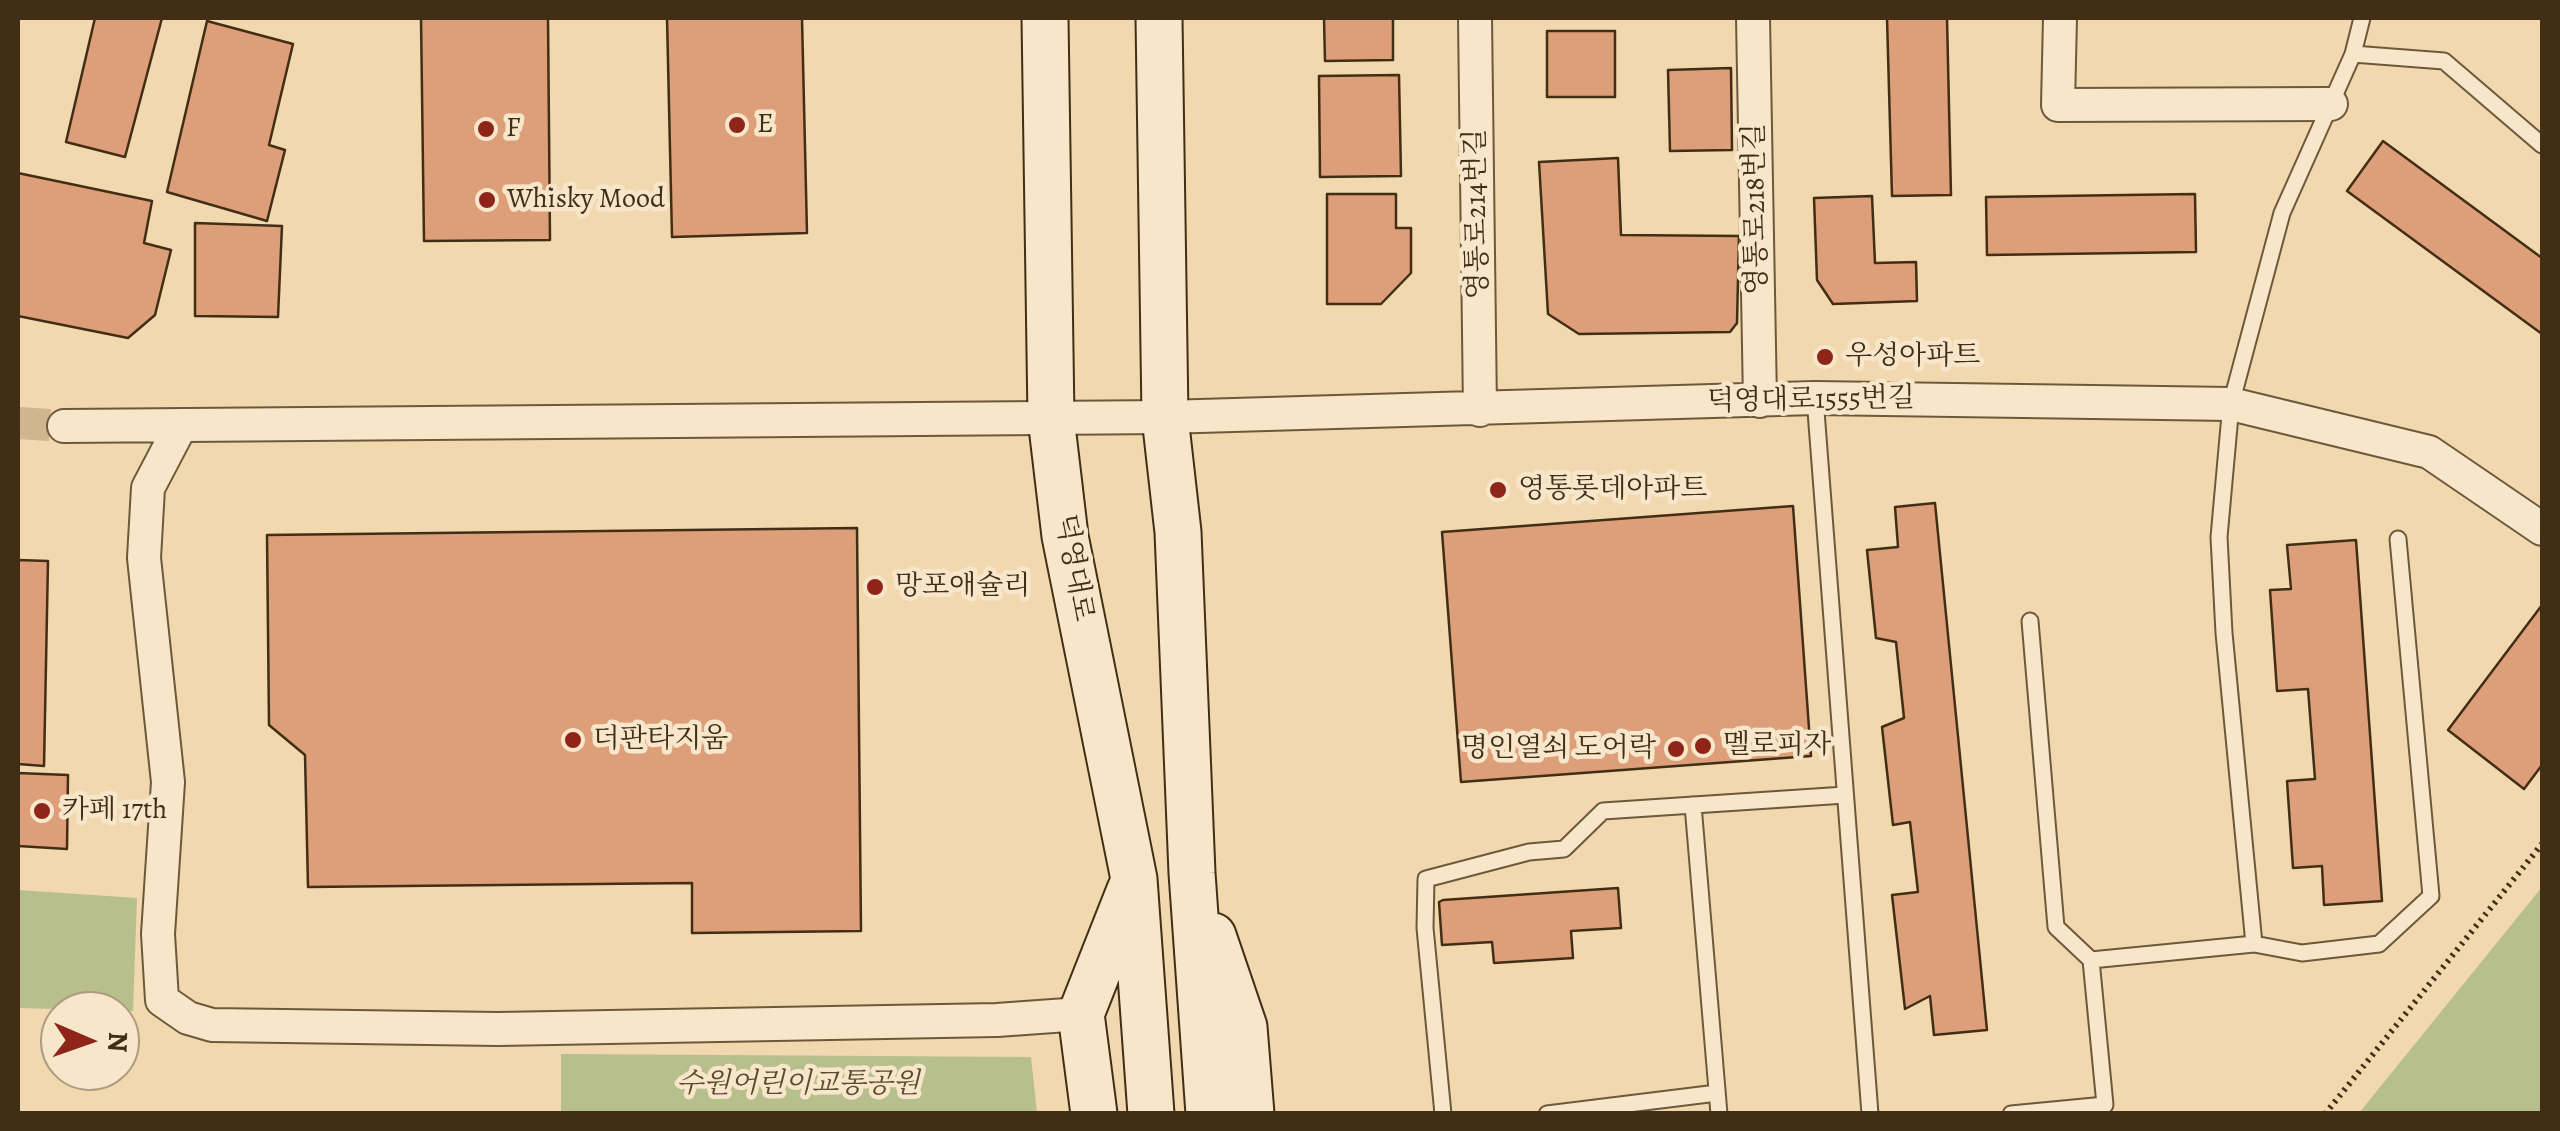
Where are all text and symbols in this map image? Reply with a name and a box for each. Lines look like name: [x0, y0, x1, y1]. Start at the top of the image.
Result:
place label: E: [757, 108, 774, 142]
place label: F: [506, 112, 520, 146]
marker: E: [726, 114, 748, 136]
marker: F: [475, 118, 497, 140]
street label: 영통로218번길: [1739, 123, 1775, 295]
street label: 영통로214번길: [1460, 128, 1496, 300]
place label: Whisky Mood: [507, 183, 665, 217]
marker: Whisky Mood: [476, 189, 498, 211]
place label: 우성아파트: [1845, 340, 1980, 374]
marker: 우성아파트: [1814, 346, 1836, 368]
street label: 덕영대로1555번길: [1707, 382, 1915, 420]
place label: 영통롯데아파트: [1518, 473, 1707, 507]
marker: 영통롯데아파트: [1487, 479, 1509, 501]
street label: 덕영대로: [1047, 512, 1099, 624]
place label: 망포애슐리: [895, 570, 1030, 604]
marker: 망포애슐리: [864, 576, 886, 598]
place label: 더판타지움: [593, 723, 728, 757]
marker: 더판타지움: [562, 729, 584, 751]
place label: 멜로피자: [1723, 729, 1831, 763]
place label: 명인열쇠 도어락: [1461, 732, 1656, 766]
marker: 멜로피자: [1692, 735, 1714, 757]
marker: 명인열쇠 도어락: [1665, 738, 1687, 760]
place label: 카페 17th: [62, 794, 167, 828]
marker: 카페 17th: [31, 800, 53, 822]
north arrow: [40, 991, 140, 1091]
text: N: [99, 1031, 137, 1053]
park label: 수원어린이교통공원: [676, 1068, 920, 1102]

